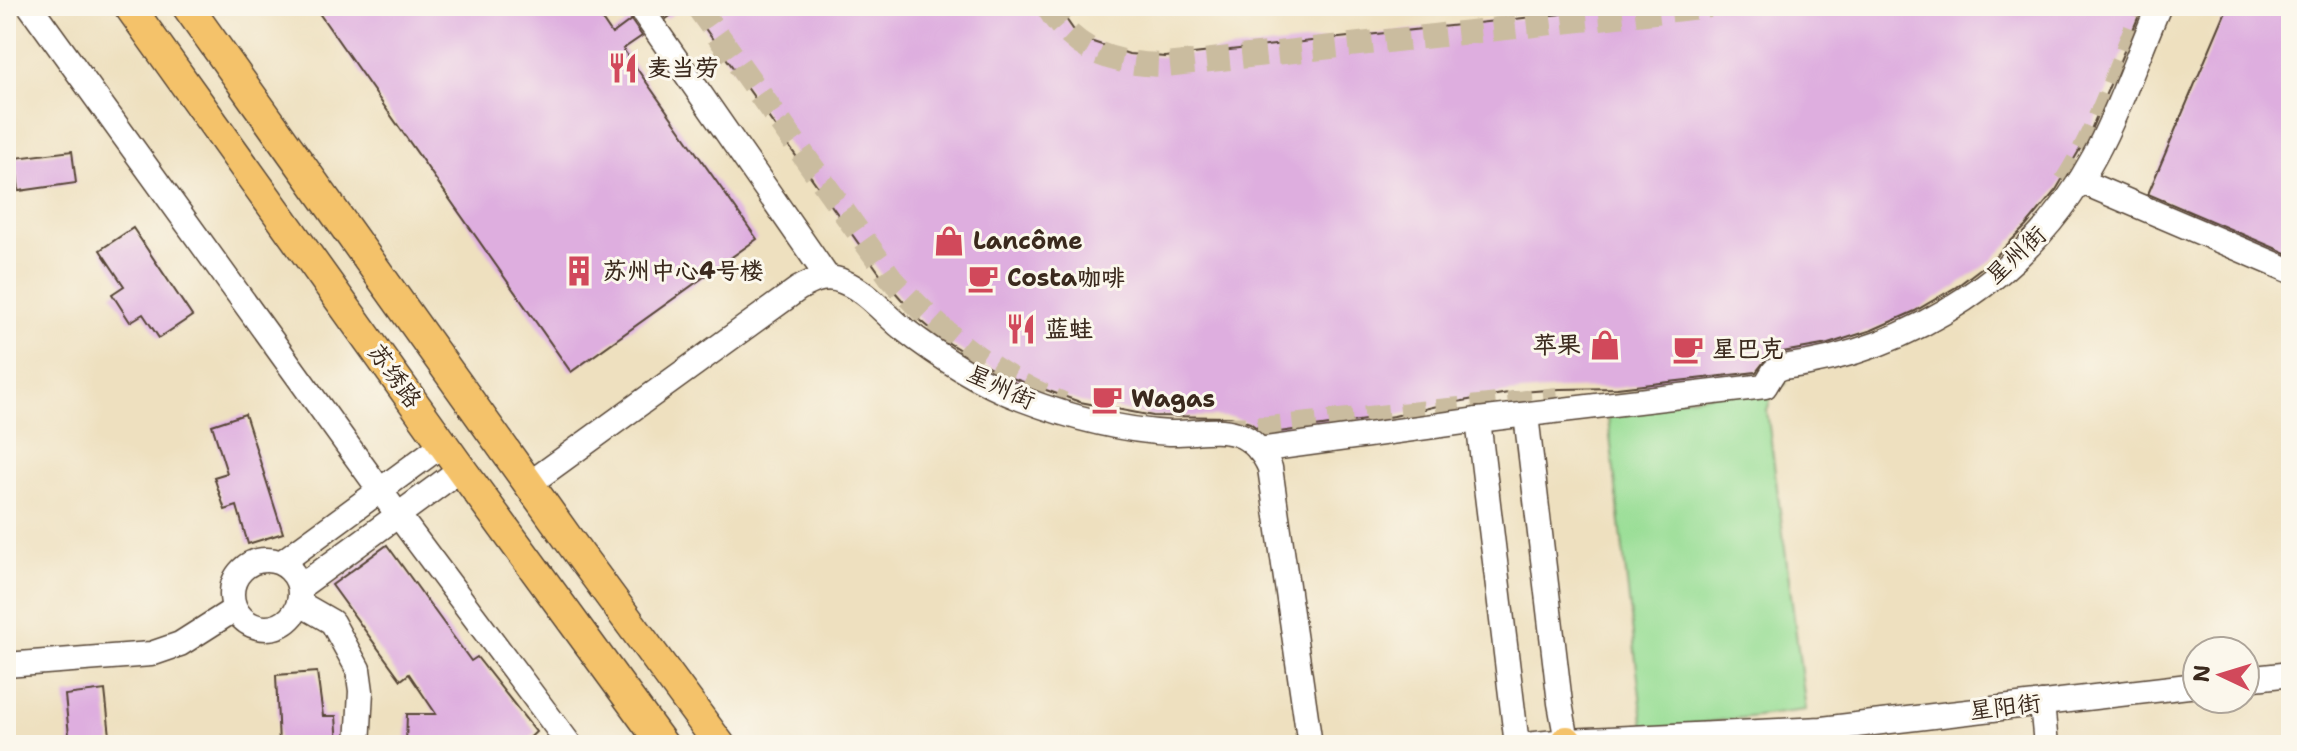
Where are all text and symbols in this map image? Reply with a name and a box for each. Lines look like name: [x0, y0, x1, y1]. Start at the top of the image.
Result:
restaurant icon: 麦当劳: [606, 51, 640, 85]
place label: 麦当劳: [647, 52, 719, 84]
street label: 星州街: [1979, 219, 2053, 291]
shop icon: Lancôme: [932, 224, 966, 258]
place label: Lancôme: [973, 225, 1083, 257]
building icon: 苏州中心4号楼: [562, 254, 596, 288]
place label: 苏州中心4号楼: [603, 255, 764, 287]
cafe icon: Costa咖啡: [966, 261, 1000, 295]
place label: Costa咖啡: [1007, 262, 1125, 294]
restaurant icon: 蓝蛙: [1004, 312, 1038, 346]
place label: 蓝蛙: [1045, 313, 1093, 345]
shop icon: 苹果: [1588, 328, 1622, 362]
place label: 苹果: [1533, 329, 1581, 361]
cafe icon: 星巴克: [1671, 332, 1705, 366]
place label: 星巴克: [1712, 333, 1784, 365]
street label: 苏绣路: [361, 337, 429, 415]
street label: 星州街: [962, 357, 1040, 417]
cafe icon: Wagas: [1090, 382, 1124, 416]
place label: Wagas: [1131, 383, 1215, 415]
north arrow: [2181, 635, 2261, 715]
text: N: [2186, 664, 2217, 683]
street label: 星阳街: [1967, 687, 2043, 727]

